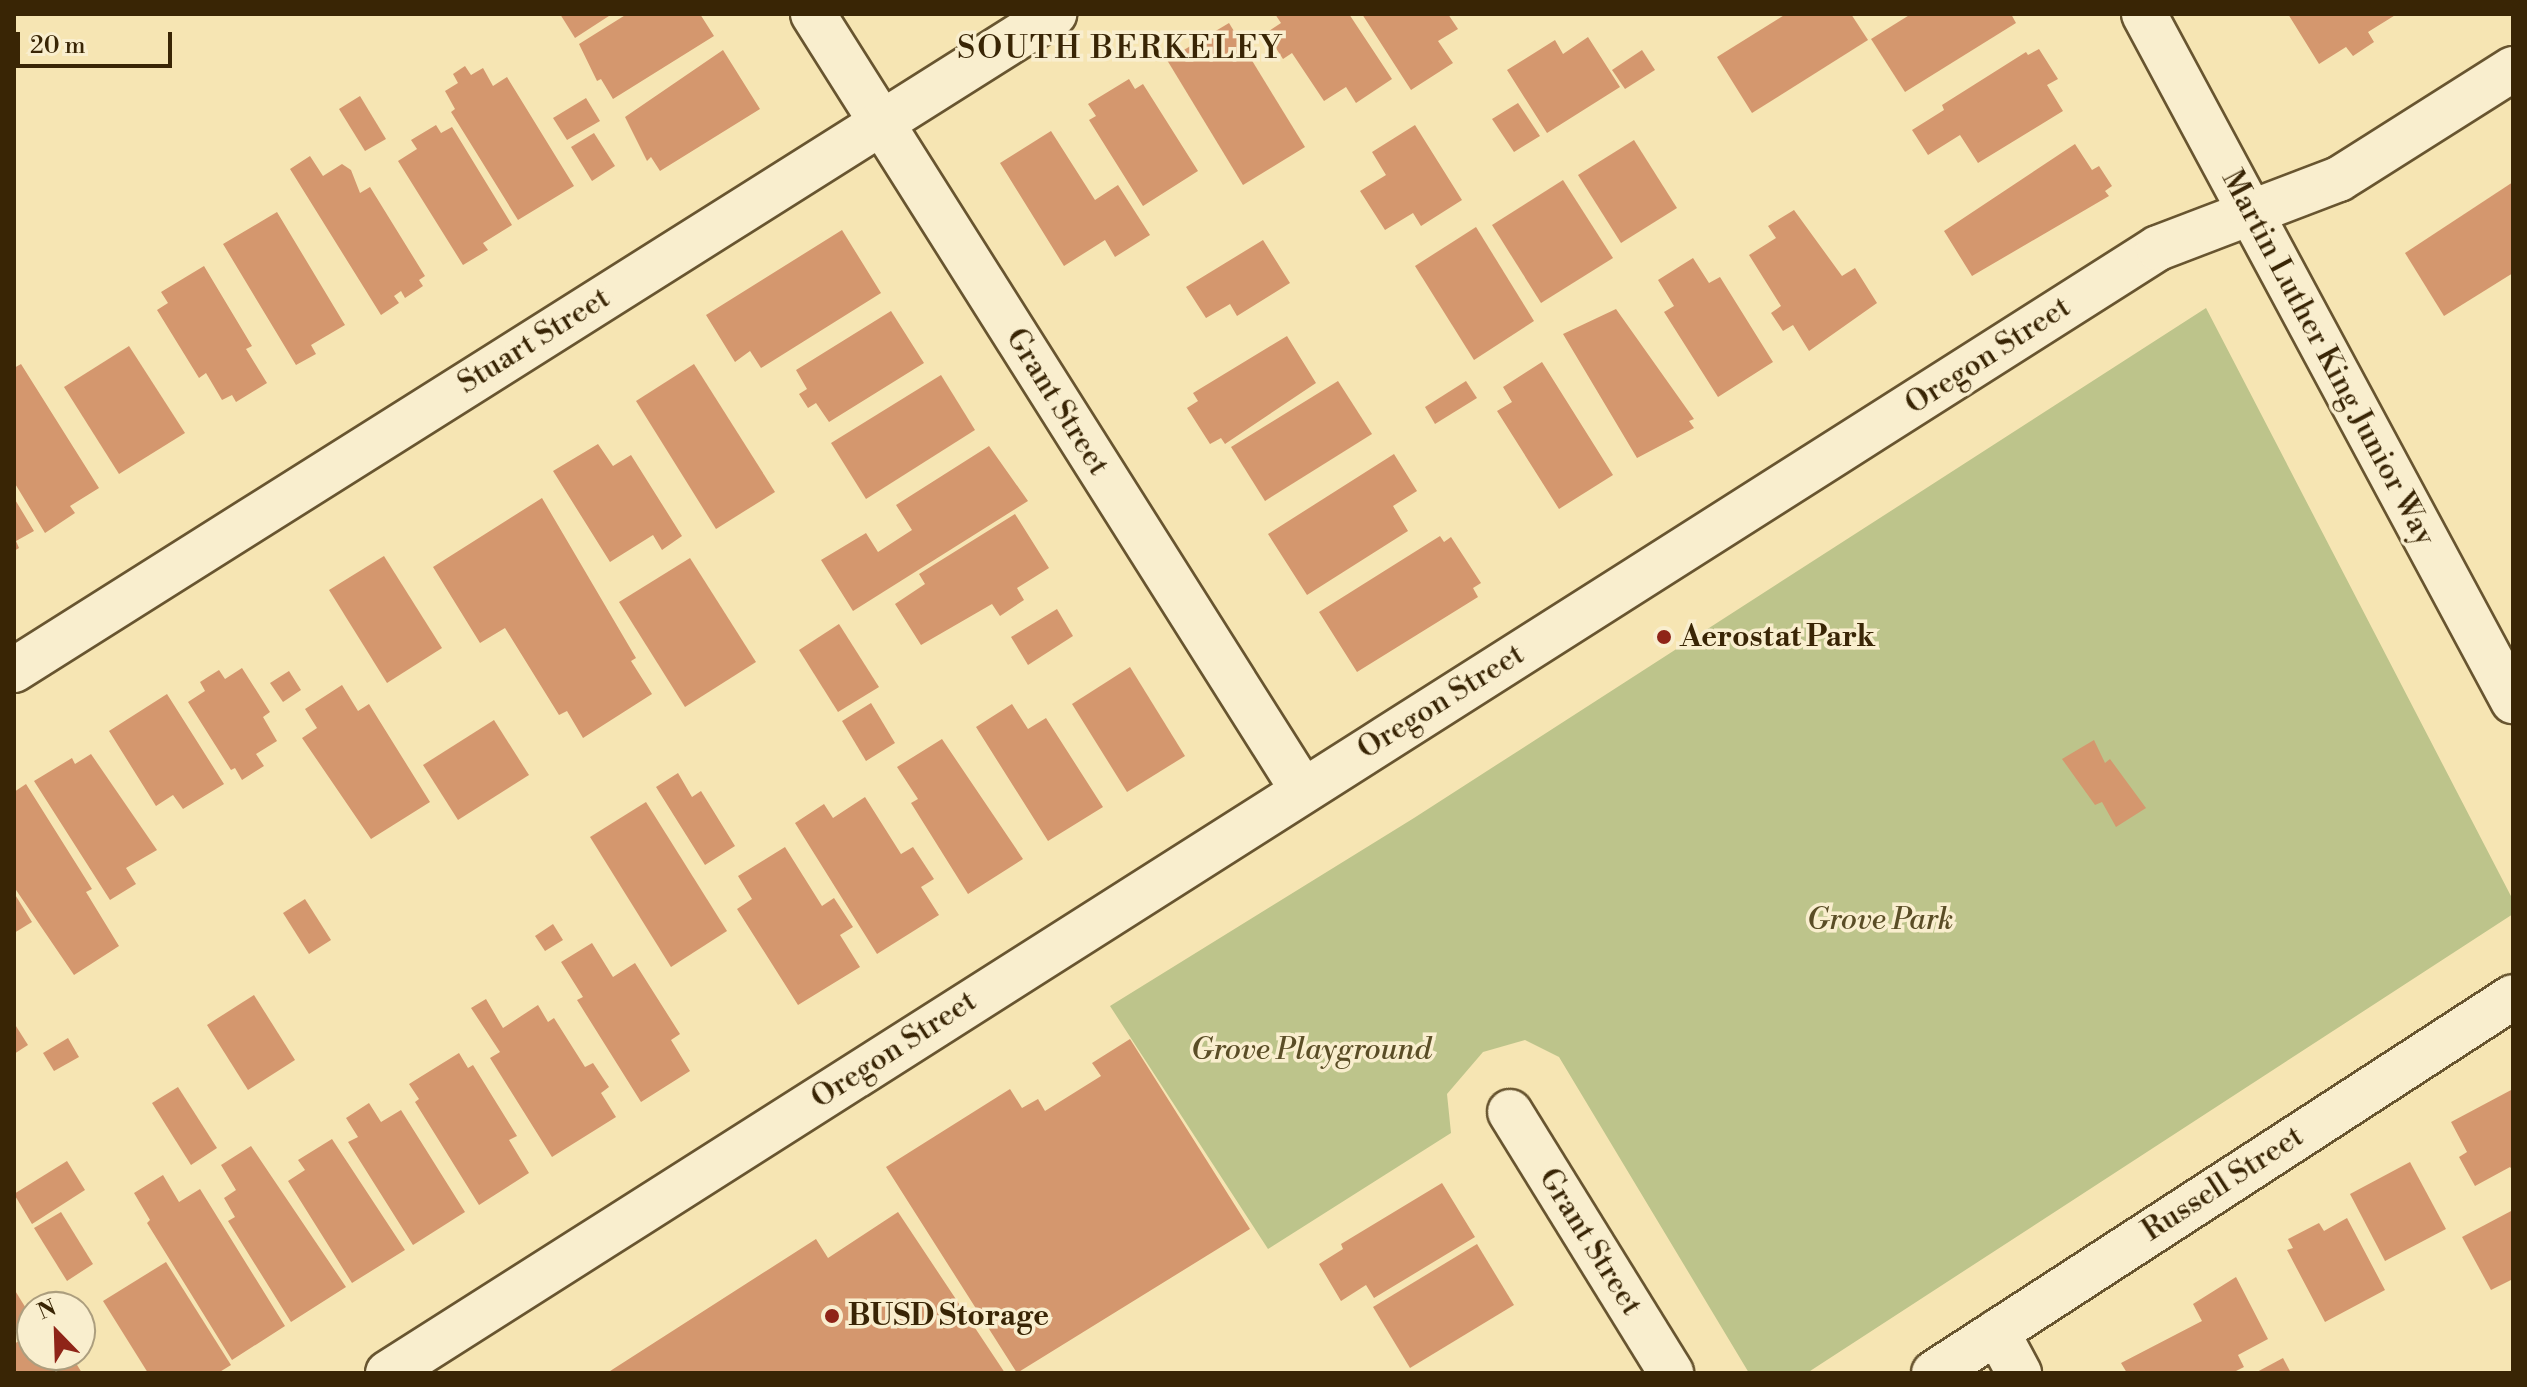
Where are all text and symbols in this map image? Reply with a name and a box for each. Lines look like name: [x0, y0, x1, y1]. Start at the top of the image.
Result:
scale bar: [20, 16, 176, 66]
district label: SOUTH BERKELEY: [957, 29, 1283, 67]
text: 20 m: [30, 31, 86, 61]
street label: Martin Luther King Junior Way: [2213, 164, 2443, 552]
street label: Stuart Street: [451, 280, 617, 402]
street label: Oregon Street: [1899, 289, 2077, 423]
street label: Grant Street: [998, 322, 1116, 482]
place label: Aerostat Park: [1680, 619, 1875, 655]
marker: Aerostat Park: [1655, 628, 1673, 646]
street label: Oregon Street: [1351, 637, 1531, 767]
park label: Grove Park: [1807, 902, 1953, 938]
street label: Oregon Street: [805, 983, 983, 1117]
park label: Grove Playground: [1191, 1032, 1431, 1068]
street label: Russell Street: [2136, 1119, 2310, 1249]
street label: Grant Street: [1531, 1162, 1649, 1322]
north arrow: [16, 1291, 96, 1371]
text: N: [34, 1294, 60, 1326]
place label: BUSD Storage: [848, 1298, 1049, 1334]
marker: BUSD Storage: [823, 1307, 841, 1325]

